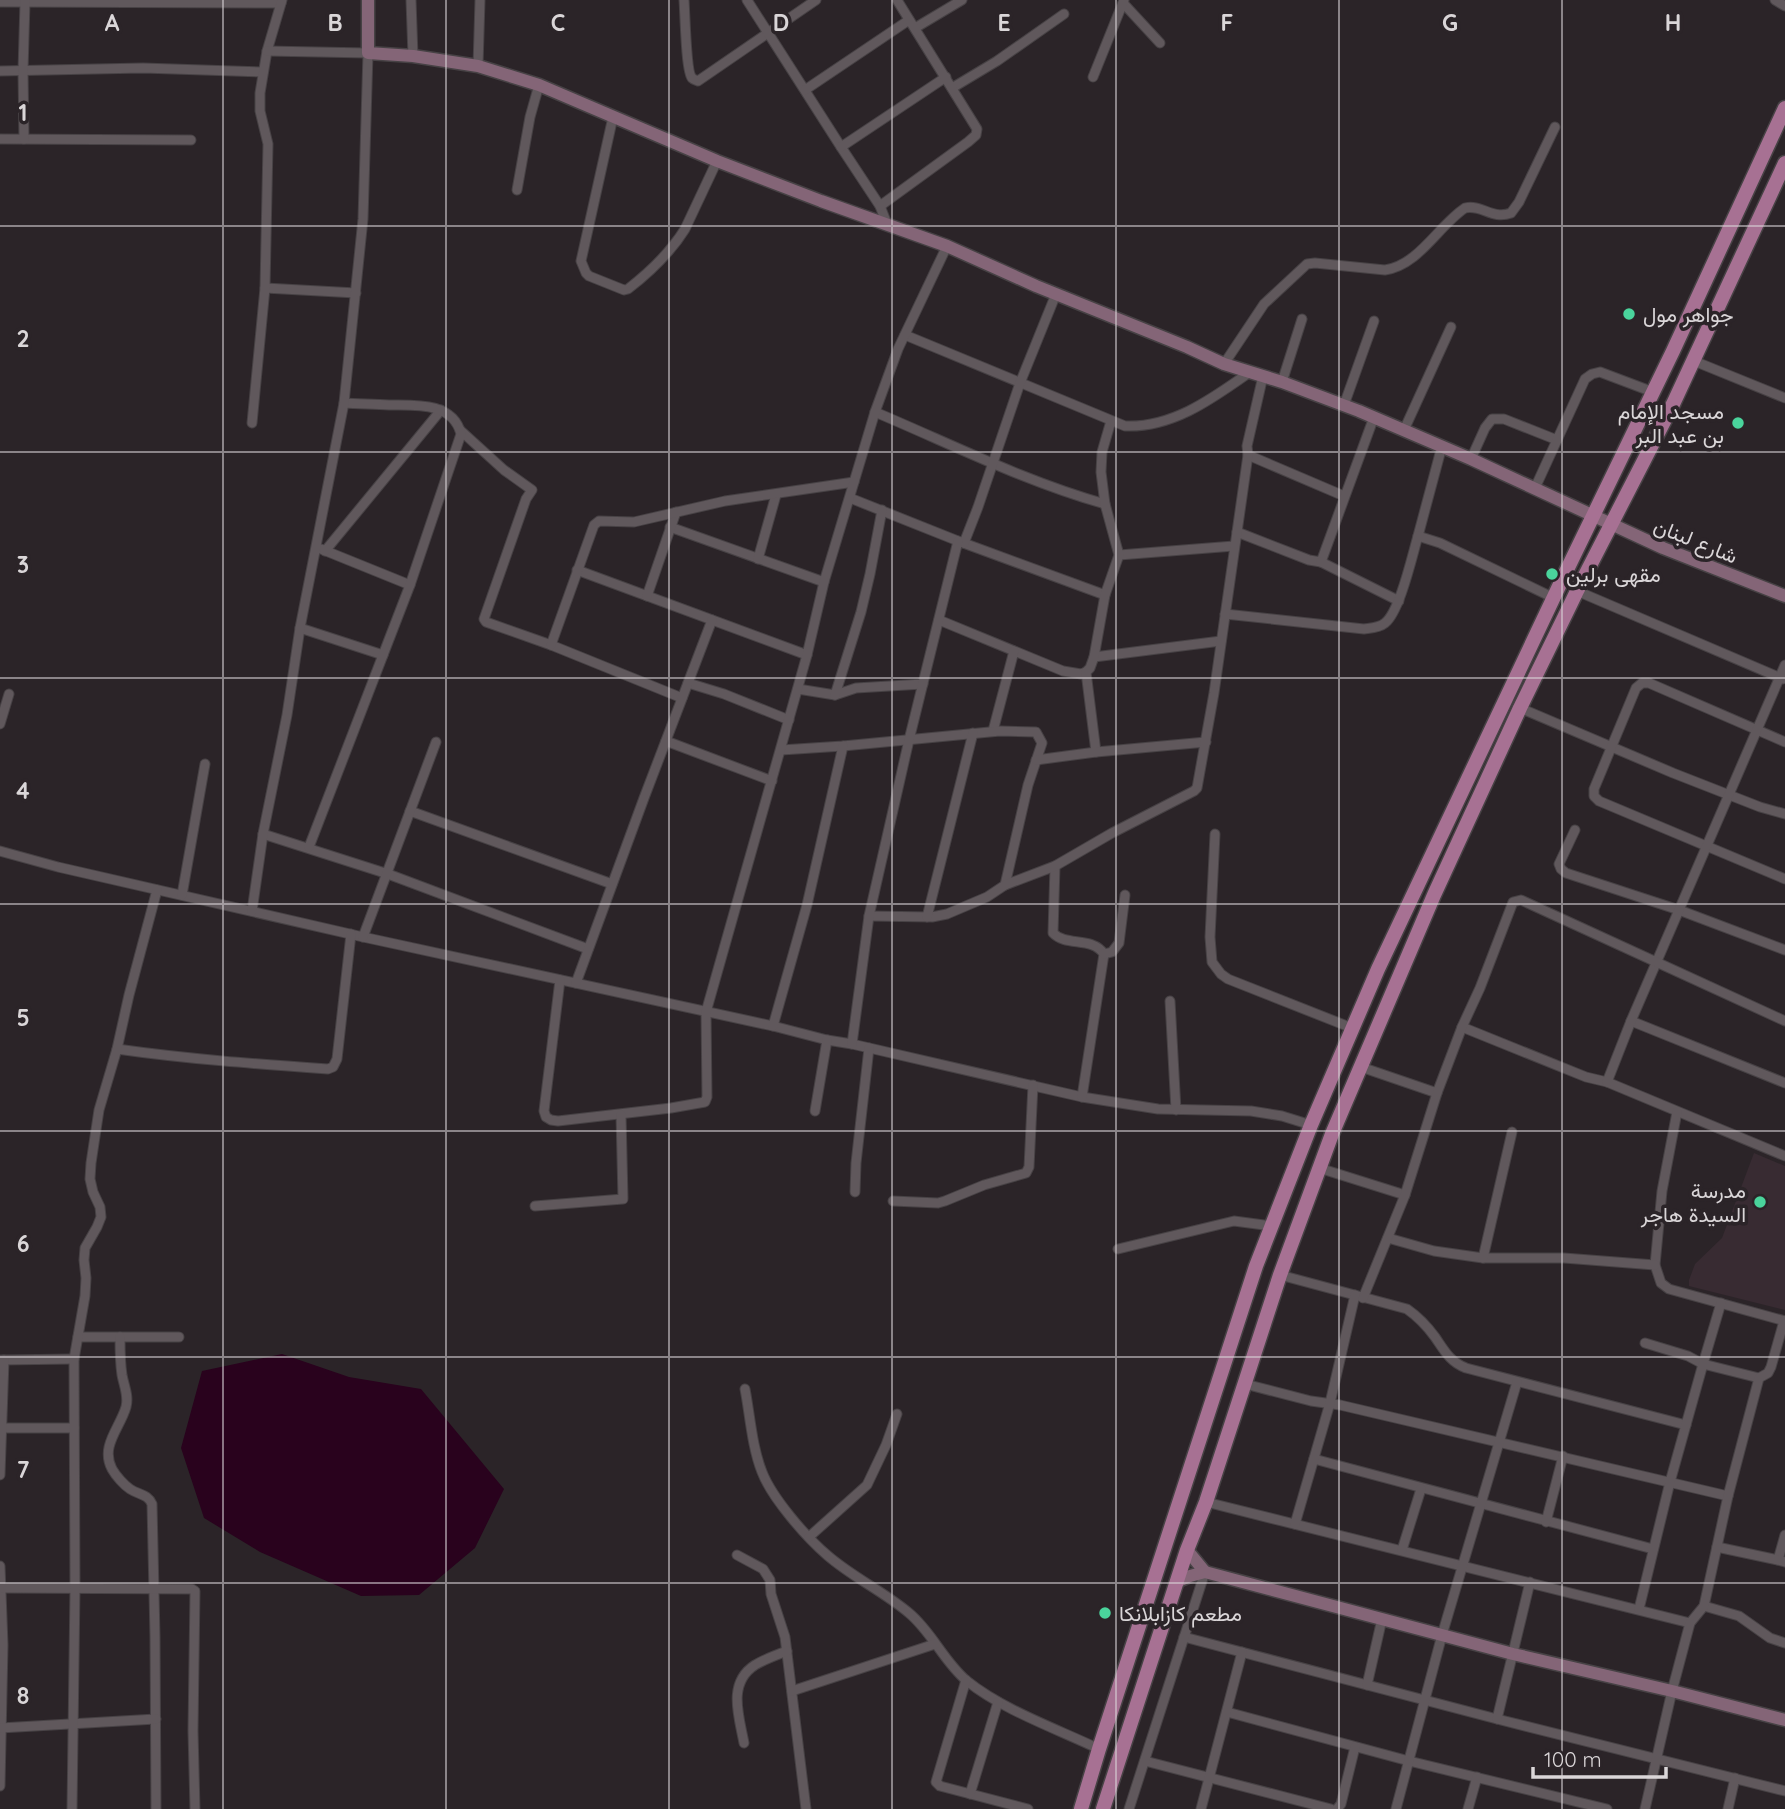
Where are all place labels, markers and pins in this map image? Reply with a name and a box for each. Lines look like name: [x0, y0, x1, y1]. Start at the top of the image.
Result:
place label: جواهر مول: [1643, 301, 1734, 328]
marker: جواهر مول: [1621, 306, 1637, 322]
place label: مسجد الإمام بن عبد البر: [1618, 398, 1724, 449]
marker: مسجد الإمام بن عبد البر: [1730, 415, 1746, 431]
place label: مقهى برلين: [1566, 561, 1661, 588]
marker: مقهى برلين: [1544, 566, 1560, 582]
place label: مدرسة السيدة هاجر: [1640, 1177, 1746, 1228]
marker: مدرسة السيدة هاجر: [1752, 1194, 1768, 1210]
place label: مطعم كازابلانكا: [1119, 1600, 1242, 1628]
marker: مطعم كازابلانكا: [1097, 1605, 1113, 1621]

